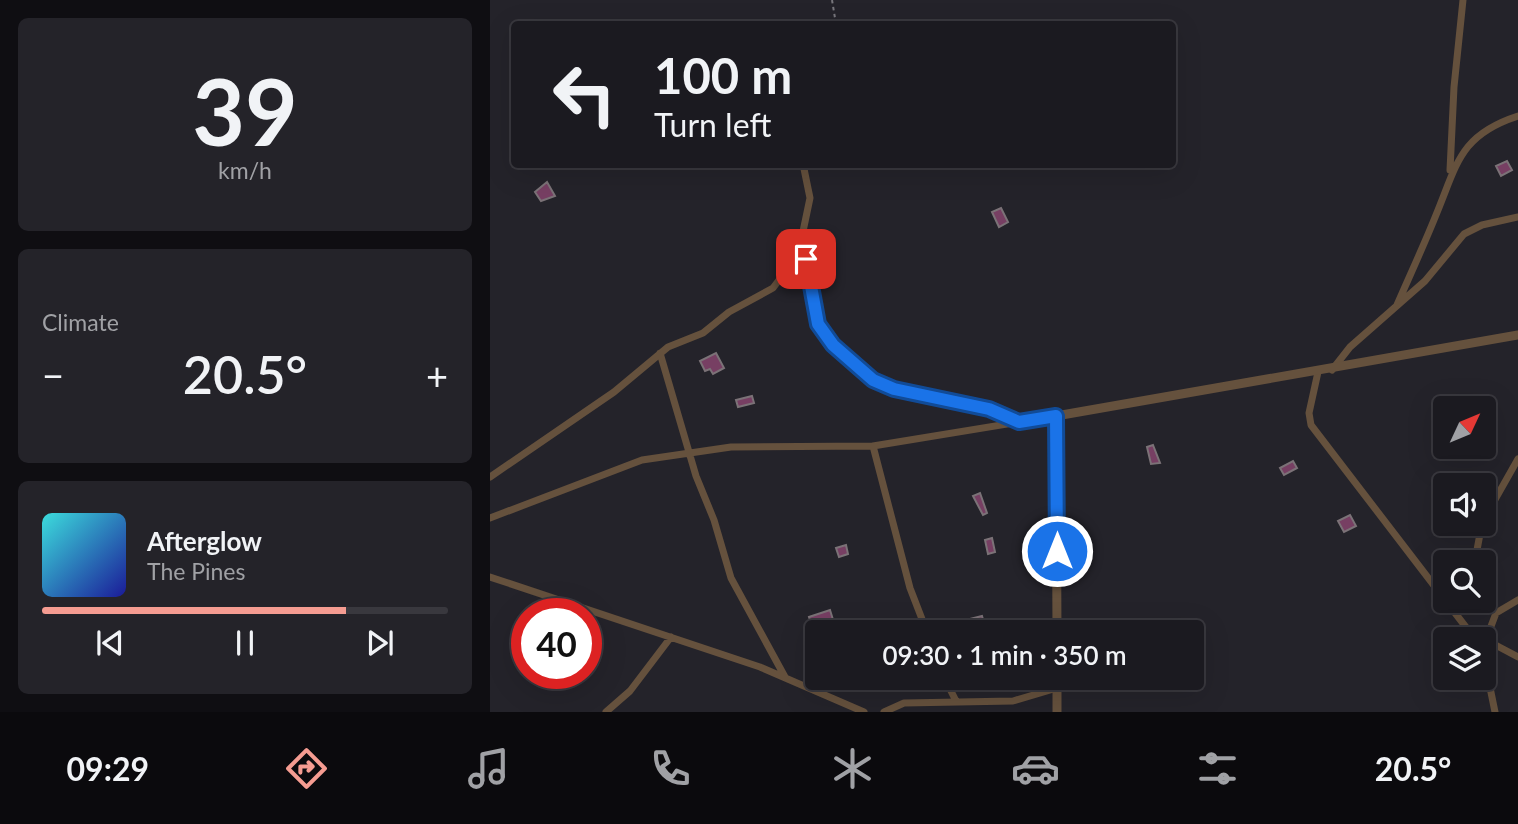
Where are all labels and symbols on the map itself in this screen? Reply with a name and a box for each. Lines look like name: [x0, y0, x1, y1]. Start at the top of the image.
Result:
pin: [776, 229, 836, 289]
north arrow: [1433, 396, 1496, 458]
position arrow: [1020, 514, 1094, 588]
speed limit sign: 40: [511, 598, 602, 689]

